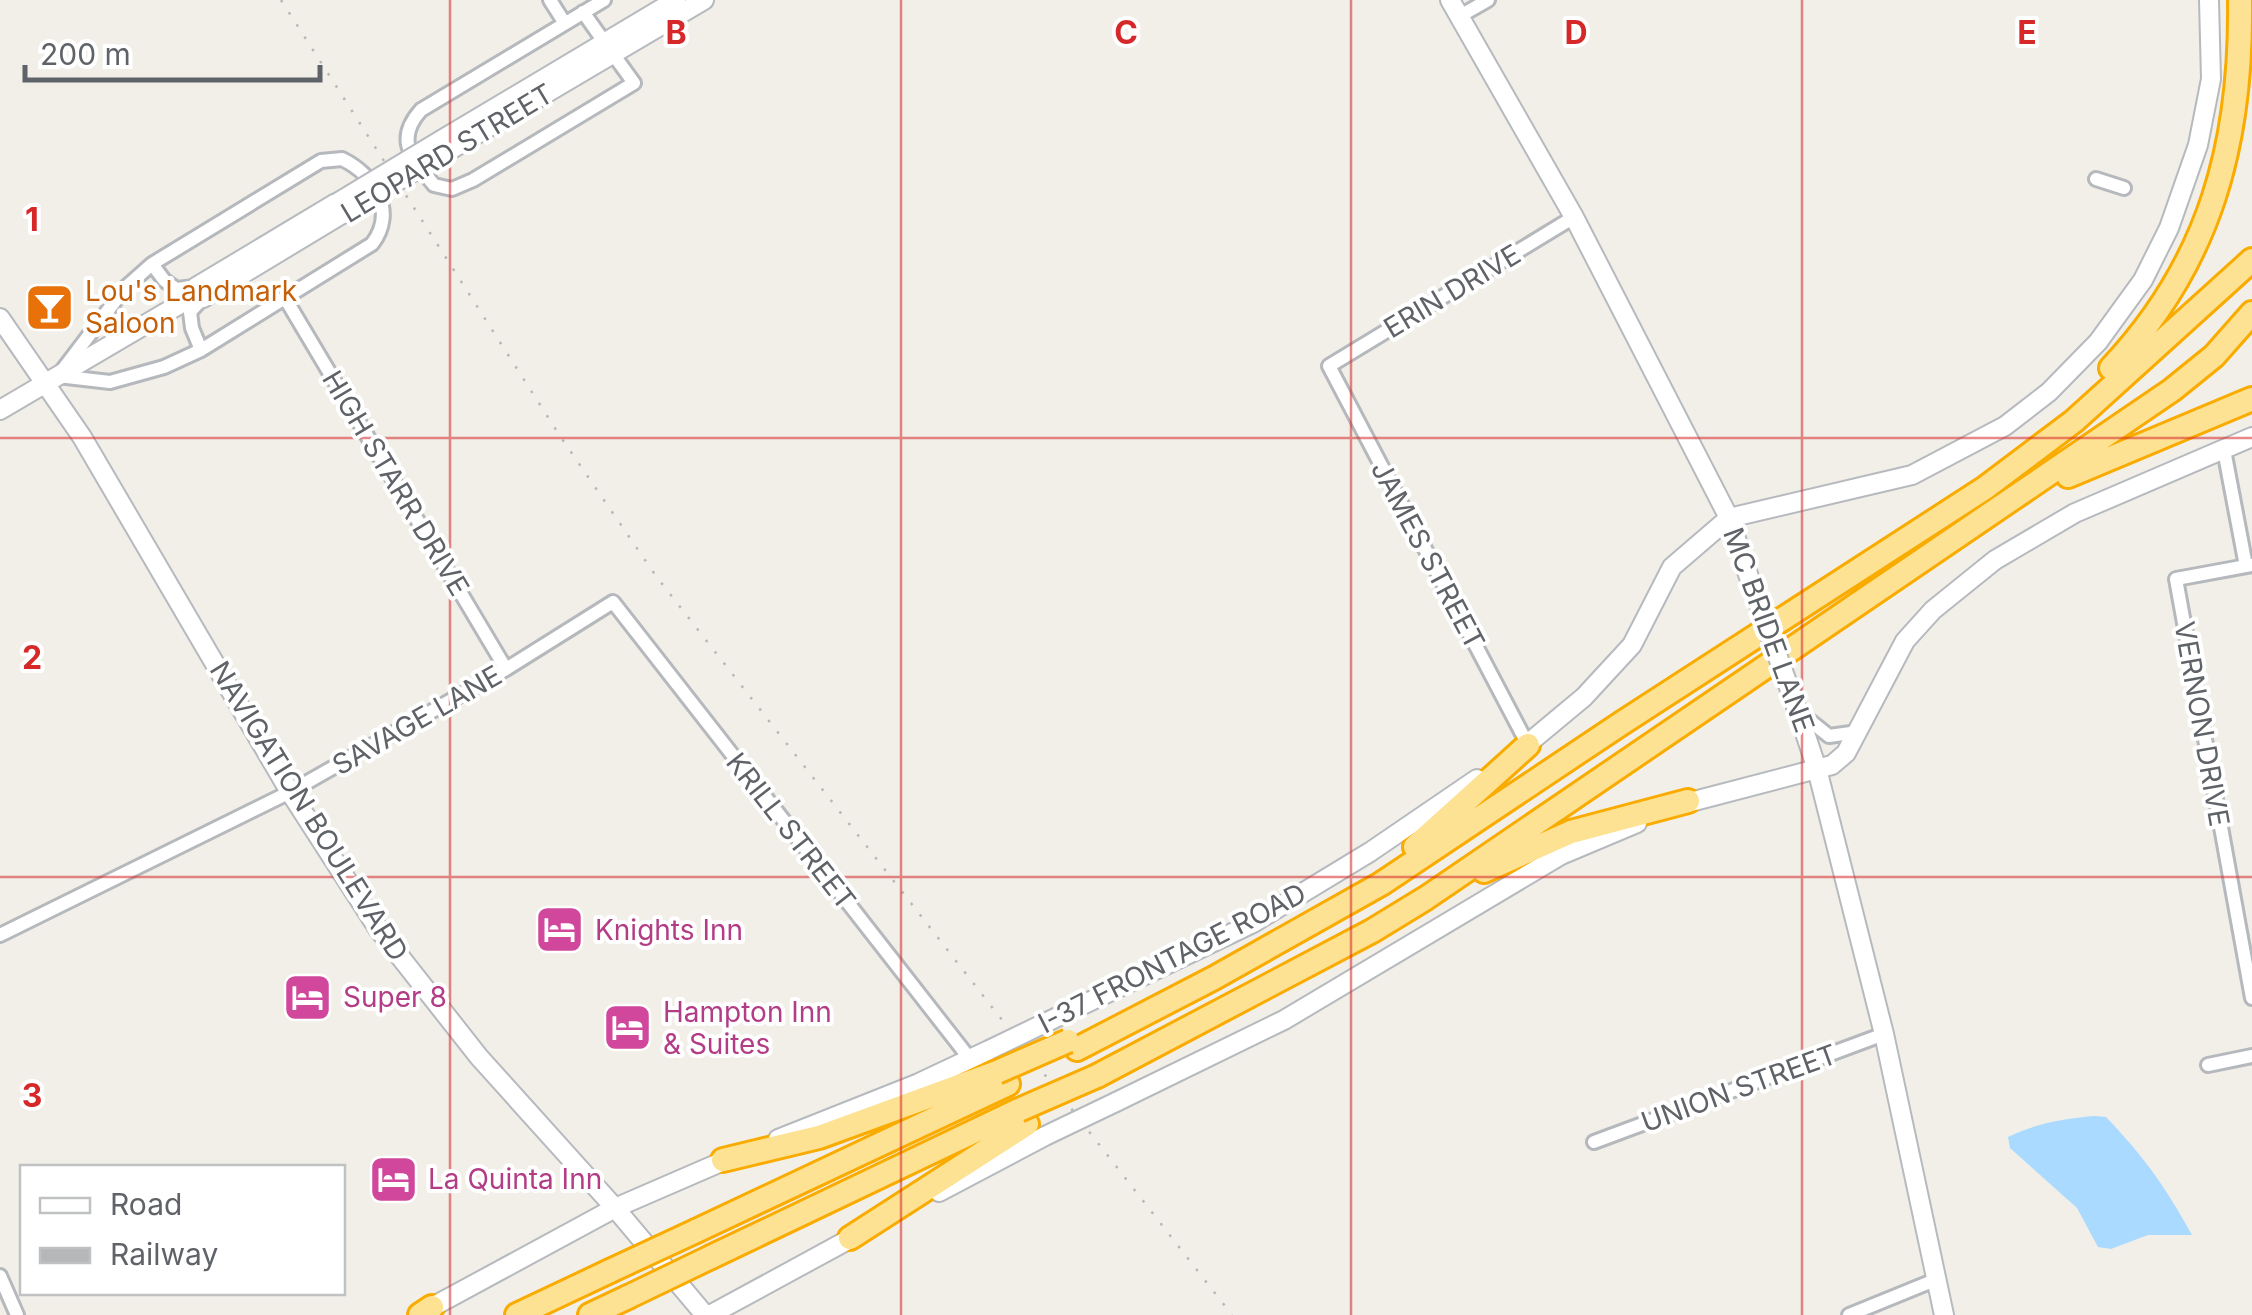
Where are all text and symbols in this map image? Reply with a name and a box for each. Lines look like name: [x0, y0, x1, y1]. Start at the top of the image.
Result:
text: B: [665, 13, 687, 52]
text: C: [1114, 13, 1138, 52]
text: D: [1564, 13, 1588, 52]
text: E: [2017, 13, 2037, 52]
scale bar: [25, 20, 320, 82]
text: 200 m: [40, 36, 131, 72]
street label: LEOPARD STREET: [335, 76, 559, 230]
text: 1: [25, 200, 39, 239]
street label: ERIN DRIVE: [1378, 237, 1526, 345]
place label: Lou's Landmark Saloon: [85, 274, 297, 340]
bar icon: Lou's Landmark Saloon: [24, 281, 76, 333]
street label: HIGH STARR DRIVE: [315, 364, 477, 602]
street label: JAMES STREET: [1364, 455, 1492, 655]
street label: MC BRIDE LANE: [1716, 523, 1822, 737]
street label: VERNON DRIVE: [2167, 619, 2237, 829]
text: 2: [22, 638, 42, 677]
street label: NAVIGATION BOULEVARD: [203, 655, 415, 967]
street label: SAVAGE LANE: [326, 658, 508, 782]
street label: KRILL STREET: [719, 746, 863, 916]
street label: I-37 FRONTAGE ROAD: [1032, 876, 1312, 1040]
hotel icon: Knights Inn: [534, 904, 586, 956]
place label: Knights Inn: [595, 913, 743, 947]
hotel icon: Super 8: [282, 971, 334, 1023]
place label: Super 8: [343, 980, 447, 1014]
place label: Hampton Inn & Suites: [663, 995, 832, 1061]
hotel icon: Hampton Inn & Suites: [602, 1002, 654, 1054]
street label: UNION STREET: [1637, 1037, 1841, 1139]
text: 3: [22, 1076, 42, 1115]
hotel icon: La Quinta Inn: [367, 1153, 419, 1205]
place label: La Quinta Inn: [428, 1162, 602, 1196]
legend: [20, 1165, 345, 1295]
text: Road: [110, 1186, 182, 1222]
text: Railway: [110, 1236, 218, 1272]

